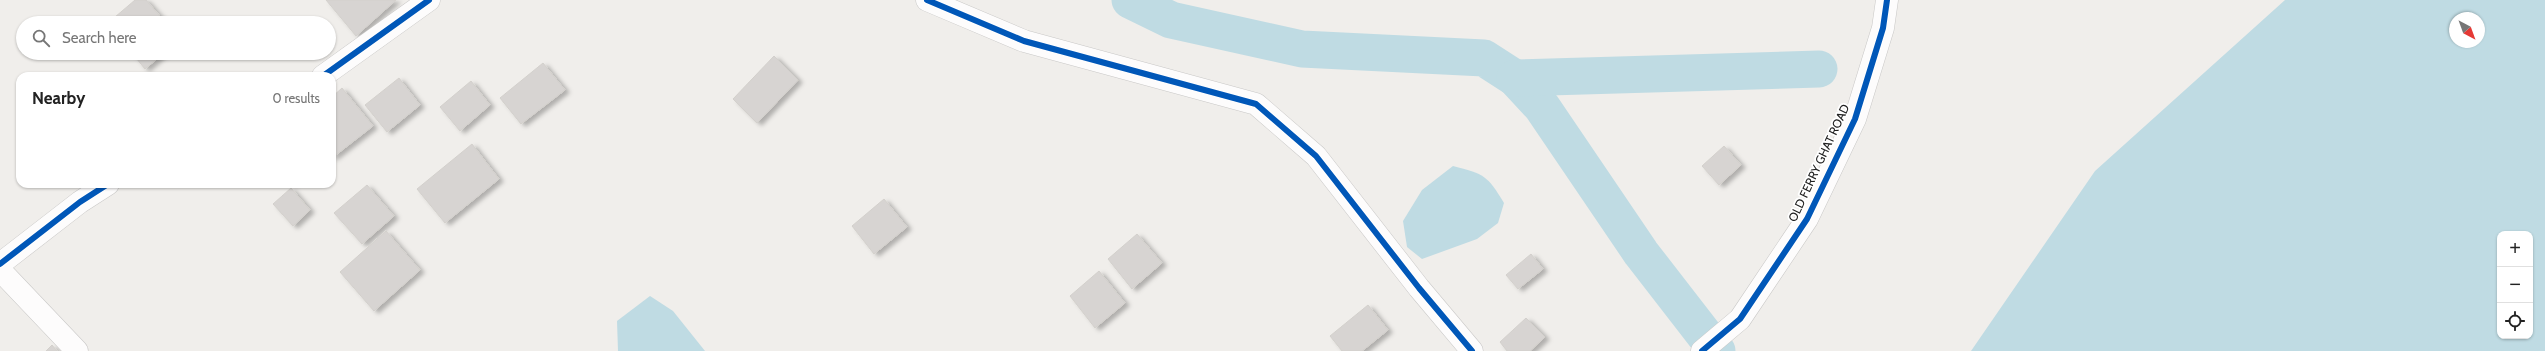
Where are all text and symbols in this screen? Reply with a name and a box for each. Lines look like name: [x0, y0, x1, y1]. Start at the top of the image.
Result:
north arrow: [2449, 12, 2485, 48]
search box: [16, 16, 336, 60]
icon: search: [30, 27, 52, 49]
text: Search here: [62, 29, 137, 47]
text: Nearby: [32, 88, 85, 108]
text: 0 results: [272, 90, 320, 106]
street label: OLD FERRY GHAT ROAD: [1785, 101, 1853, 224]
map controls: [2497, 231, 2533, 339]
button: +: [2497, 231, 2533, 267]
button: −: [2497, 267, 2533, 303]
button: locate: [2497, 303, 2533, 339]

